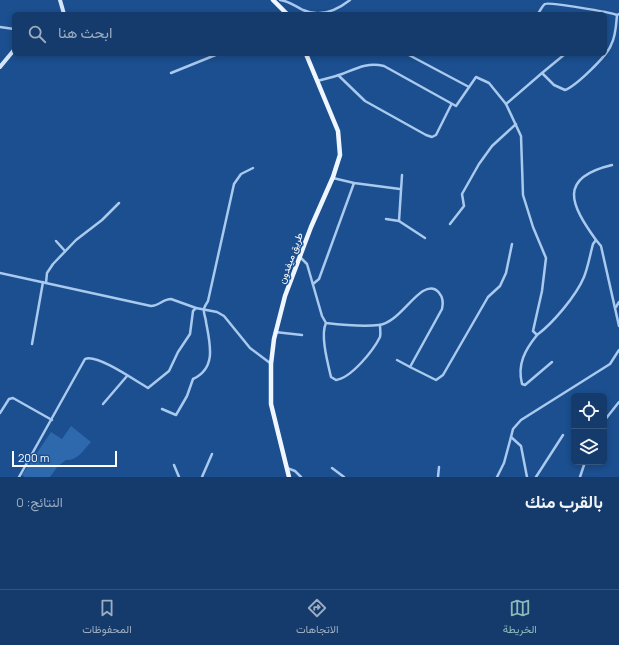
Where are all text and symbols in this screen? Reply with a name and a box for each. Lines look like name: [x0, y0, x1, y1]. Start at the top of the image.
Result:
search box: [12, 12, 607, 56]
text: ابحث هنا: [58, 22, 112, 43]
icon: search: [26, 23, 48, 45]
street label: طريق ميفدون: [274, 230, 306, 286]
map controls: [571, 393, 607, 465]
button: locate: [571, 393, 607, 429]
button: layers: [571, 429, 607, 465]
scale bar: [12, 449, 117, 468]
text: 200 m: [18, 450, 49, 465]
text: بالقرب منك: [525, 490, 603, 513]
text: النتائج: 0: [16, 493, 63, 511]
tab: المحفوظات: [82, 597, 132, 639]
tab: الاتجاهات: [296, 597, 339, 639]
tab: الخريطة: [503, 597, 537, 639]

